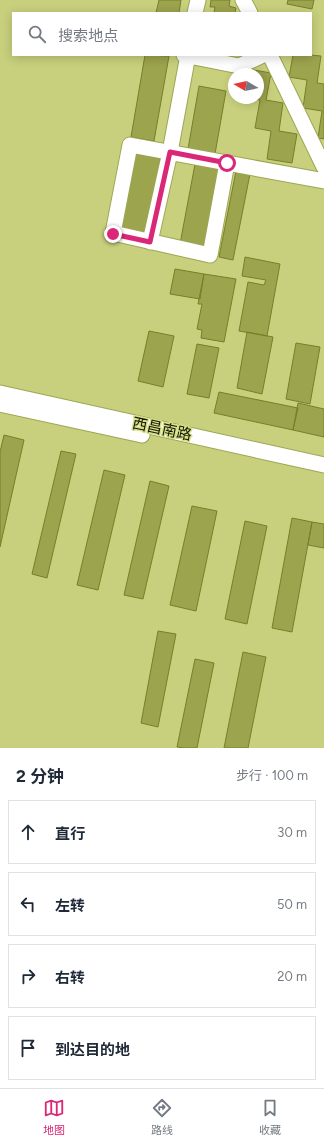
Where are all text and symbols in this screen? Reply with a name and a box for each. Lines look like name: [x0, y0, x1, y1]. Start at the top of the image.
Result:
search box: [12, 12, 312, 56]
icon: search: [26, 23, 48, 45]
text: 搜索地点: [58, 27, 118, 45]
north arrow: [228, 68, 264, 104]
route start: [218, 154, 236, 172]
route end: [104, 225, 122, 243]
street label: 西昌南路: [131, 414, 193, 444]
text: 2 分钟: [16, 766, 64, 786]
text: 步行 · 100 m: [236, 768, 308, 783]
icon: ahead: [17, 821, 39, 843]
text: 直行: [55, 825, 85, 843]
text: 30 m: [277, 825, 307, 840]
icon: left: [17, 893, 39, 915]
text: 左转: [55, 897, 85, 915]
text: 50 m: [277, 897, 307, 912]
icon: right: [17, 965, 39, 987]
text: 右转: [55, 969, 85, 987]
text: 20 m: [277, 969, 307, 984]
icon: arrive: [17, 1037, 39, 1059]
text: 到达目的地: [55, 1041, 130, 1059]
tab: 地图: [43, 1097, 65, 1137]
tab: 路线: [151, 1097, 173, 1137]
tab: 收藏: [259, 1097, 281, 1137]

